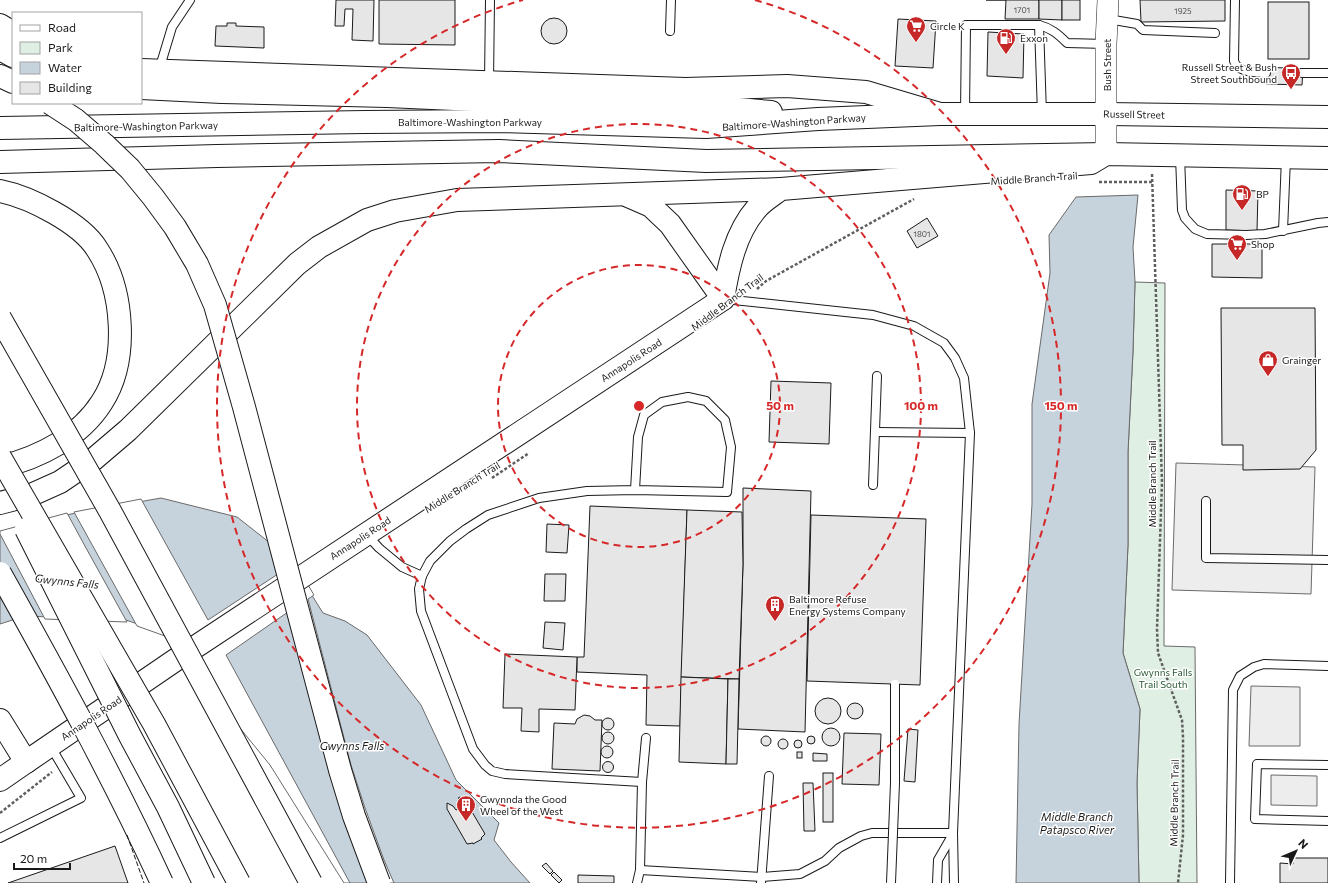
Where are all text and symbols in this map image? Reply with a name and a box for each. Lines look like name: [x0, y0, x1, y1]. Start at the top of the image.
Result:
house number: 1701: [1014, 5, 1030, 15]
house number: 1925: [1174, 6, 1192, 16]
legend: [12, 12, 142, 104]
supermarket icon: Circle K: [905, 15, 927, 43]
text: Road: [48, 20, 76, 34]
place label: Circle K: [930, 20, 965, 32]
fuel station icon: Exxon: [995, 27, 1017, 55]
place label: Exxon: [1020, 32, 1048, 44]
street label: Bush Street: [1101, 39, 1113, 91]
text: Park: [48, 40, 74, 54]
text: Water: [48, 60, 82, 74]
place label: Russell Street & Bush Street Southbound: [1182, 61, 1277, 85]
bus stop icon: Russell Street & Bush Street Southbound: [1280, 62, 1302, 90]
text: Building: [48, 80, 92, 94]
street label: Russell Street: [1103, 107, 1165, 121]
street label: Baltimore-Washington Parkway: [722, 111, 866, 133]
street label: Baltimore-Washington Parkway: [398, 116, 542, 128]
street label: Baltimore-Washington Parkway: [74, 119, 218, 133]
street label: Middle Branch Trail: [990, 169, 1078, 187]
fuel station icon: BP: [1231, 183, 1253, 211]
place label: BP: [1256, 188, 1269, 200]
house number: 1801: [914, 229, 930, 239]
supermarket icon: Shop: [1226, 233, 1248, 261]
place label: Shop: [1251, 238, 1275, 250]
street label: Middle Branch Trail: [689, 271, 765, 333]
street label: Annapolis Road: [598, 336, 664, 384]
shop icon: Grainger: [1257, 349, 1279, 377]
place label: Grainger: [1282, 354, 1321, 366]
text: 50 m: [766, 398, 794, 412]
text: 100 m: [904, 398, 938, 412]
text: 150 m: [1044, 398, 1078, 412]
centre of rings: [632, 399, 646, 413]
street label: Middle Branch Trail: [1146, 440, 1158, 528]
street label: Middle Branch Trail: [422, 459, 502, 515]
street label: Annapolis Road: [327, 514, 393, 562]
water label: Gwynns Falls: [34, 571, 100, 591]
place label: Baltimore Refuse Energy Systems Company: [789, 593, 906, 617]
building icon: Baltimore Refuse Energy Systems Company: [764, 594, 786, 622]
park label: Gwynns Falls Trail South: [1134, 666, 1193, 690]
street label: Annapolis Road: [58, 693, 124, 743]
water label: Gwynns Falls: [320, 739, 384, 752]
street label: Middle Branch Trail: [1167, 759, 1181, 847]
place label: Gwynnda the Good Wheel of the West: [480, 793, 567, 817]
building icon: Gwynnda the Good Wheel of the West: [455, 794, 477, 822]
water label: Middle Branch Patapsco River: [1040, 810, 1115, 836]
north arrow: [1276, 831, 1316, 871]
text: N: [1296, 836, 1311, 851]
scale bar: [14, 845, 70, 871]
text: 20 m: [20, 851, 47, 865]

